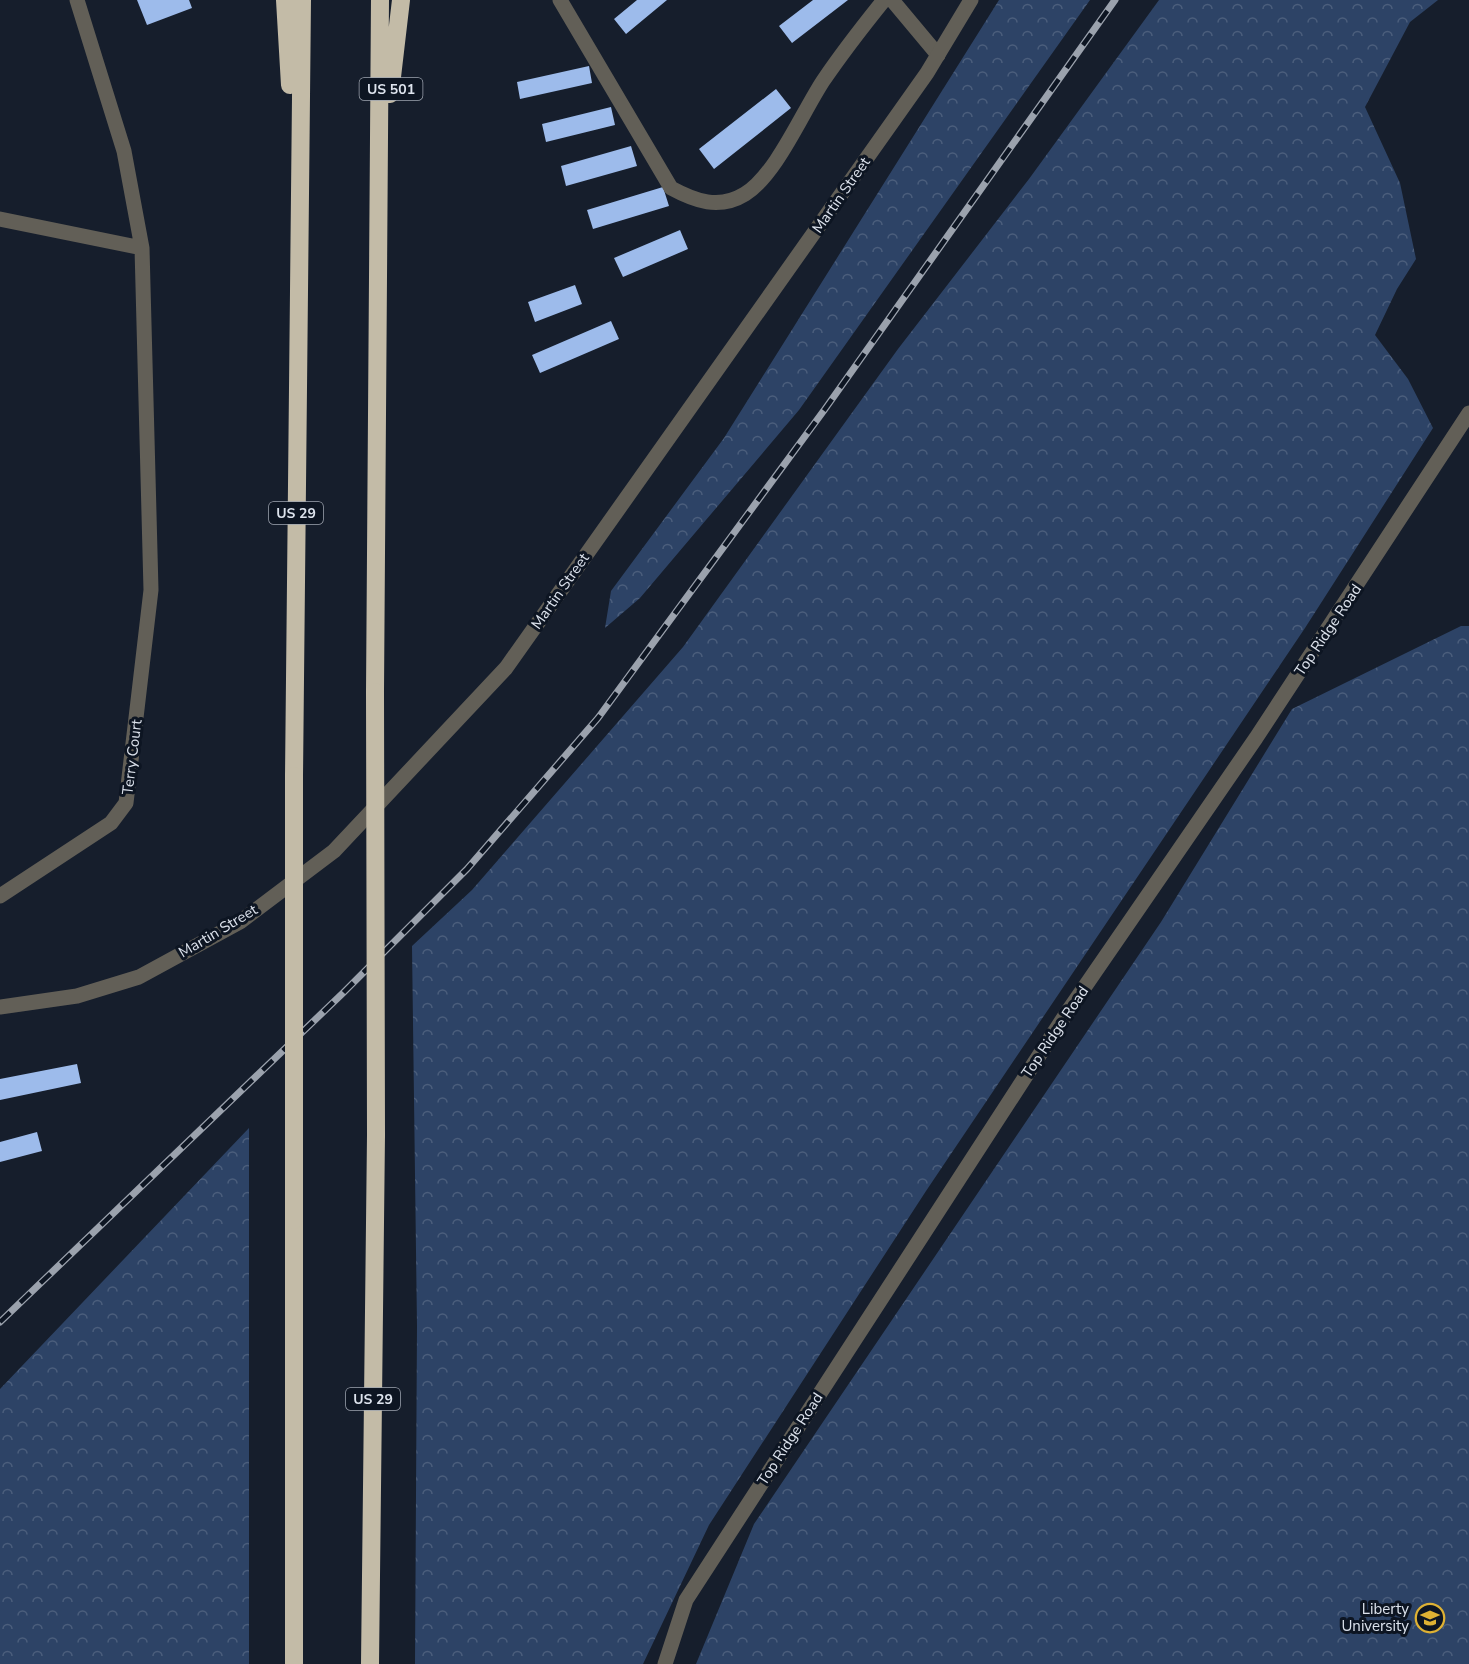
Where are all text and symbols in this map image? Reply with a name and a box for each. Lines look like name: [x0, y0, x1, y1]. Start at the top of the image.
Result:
road number: US 501: [360, 78, 422, 100]
street label: Martin Street: [807, 152, 875, 237]
road number: US 29: [269, 502, 323, 524]
street label: Martin Street: [526, 548, 594, 633]
street label: Top Ridge Road: [1290, 580, 1366, 680]
street label: Terry Court: [117, 717, 147, 796]
street label: Martin Street: [175, 899, 262, 962]
street label: Top Ridge Road: [1017, 982, 1093, 1082]
road number: US 29: [346, 1388, 400, 1410]
street label: Top Ridge Road: [753, 1389, 827, 1489]
place label: Liberty University: [1341, 1599, 1409, 1636]
school or university icon: Liberty University: [1414, 1602, 1446, 1634]

